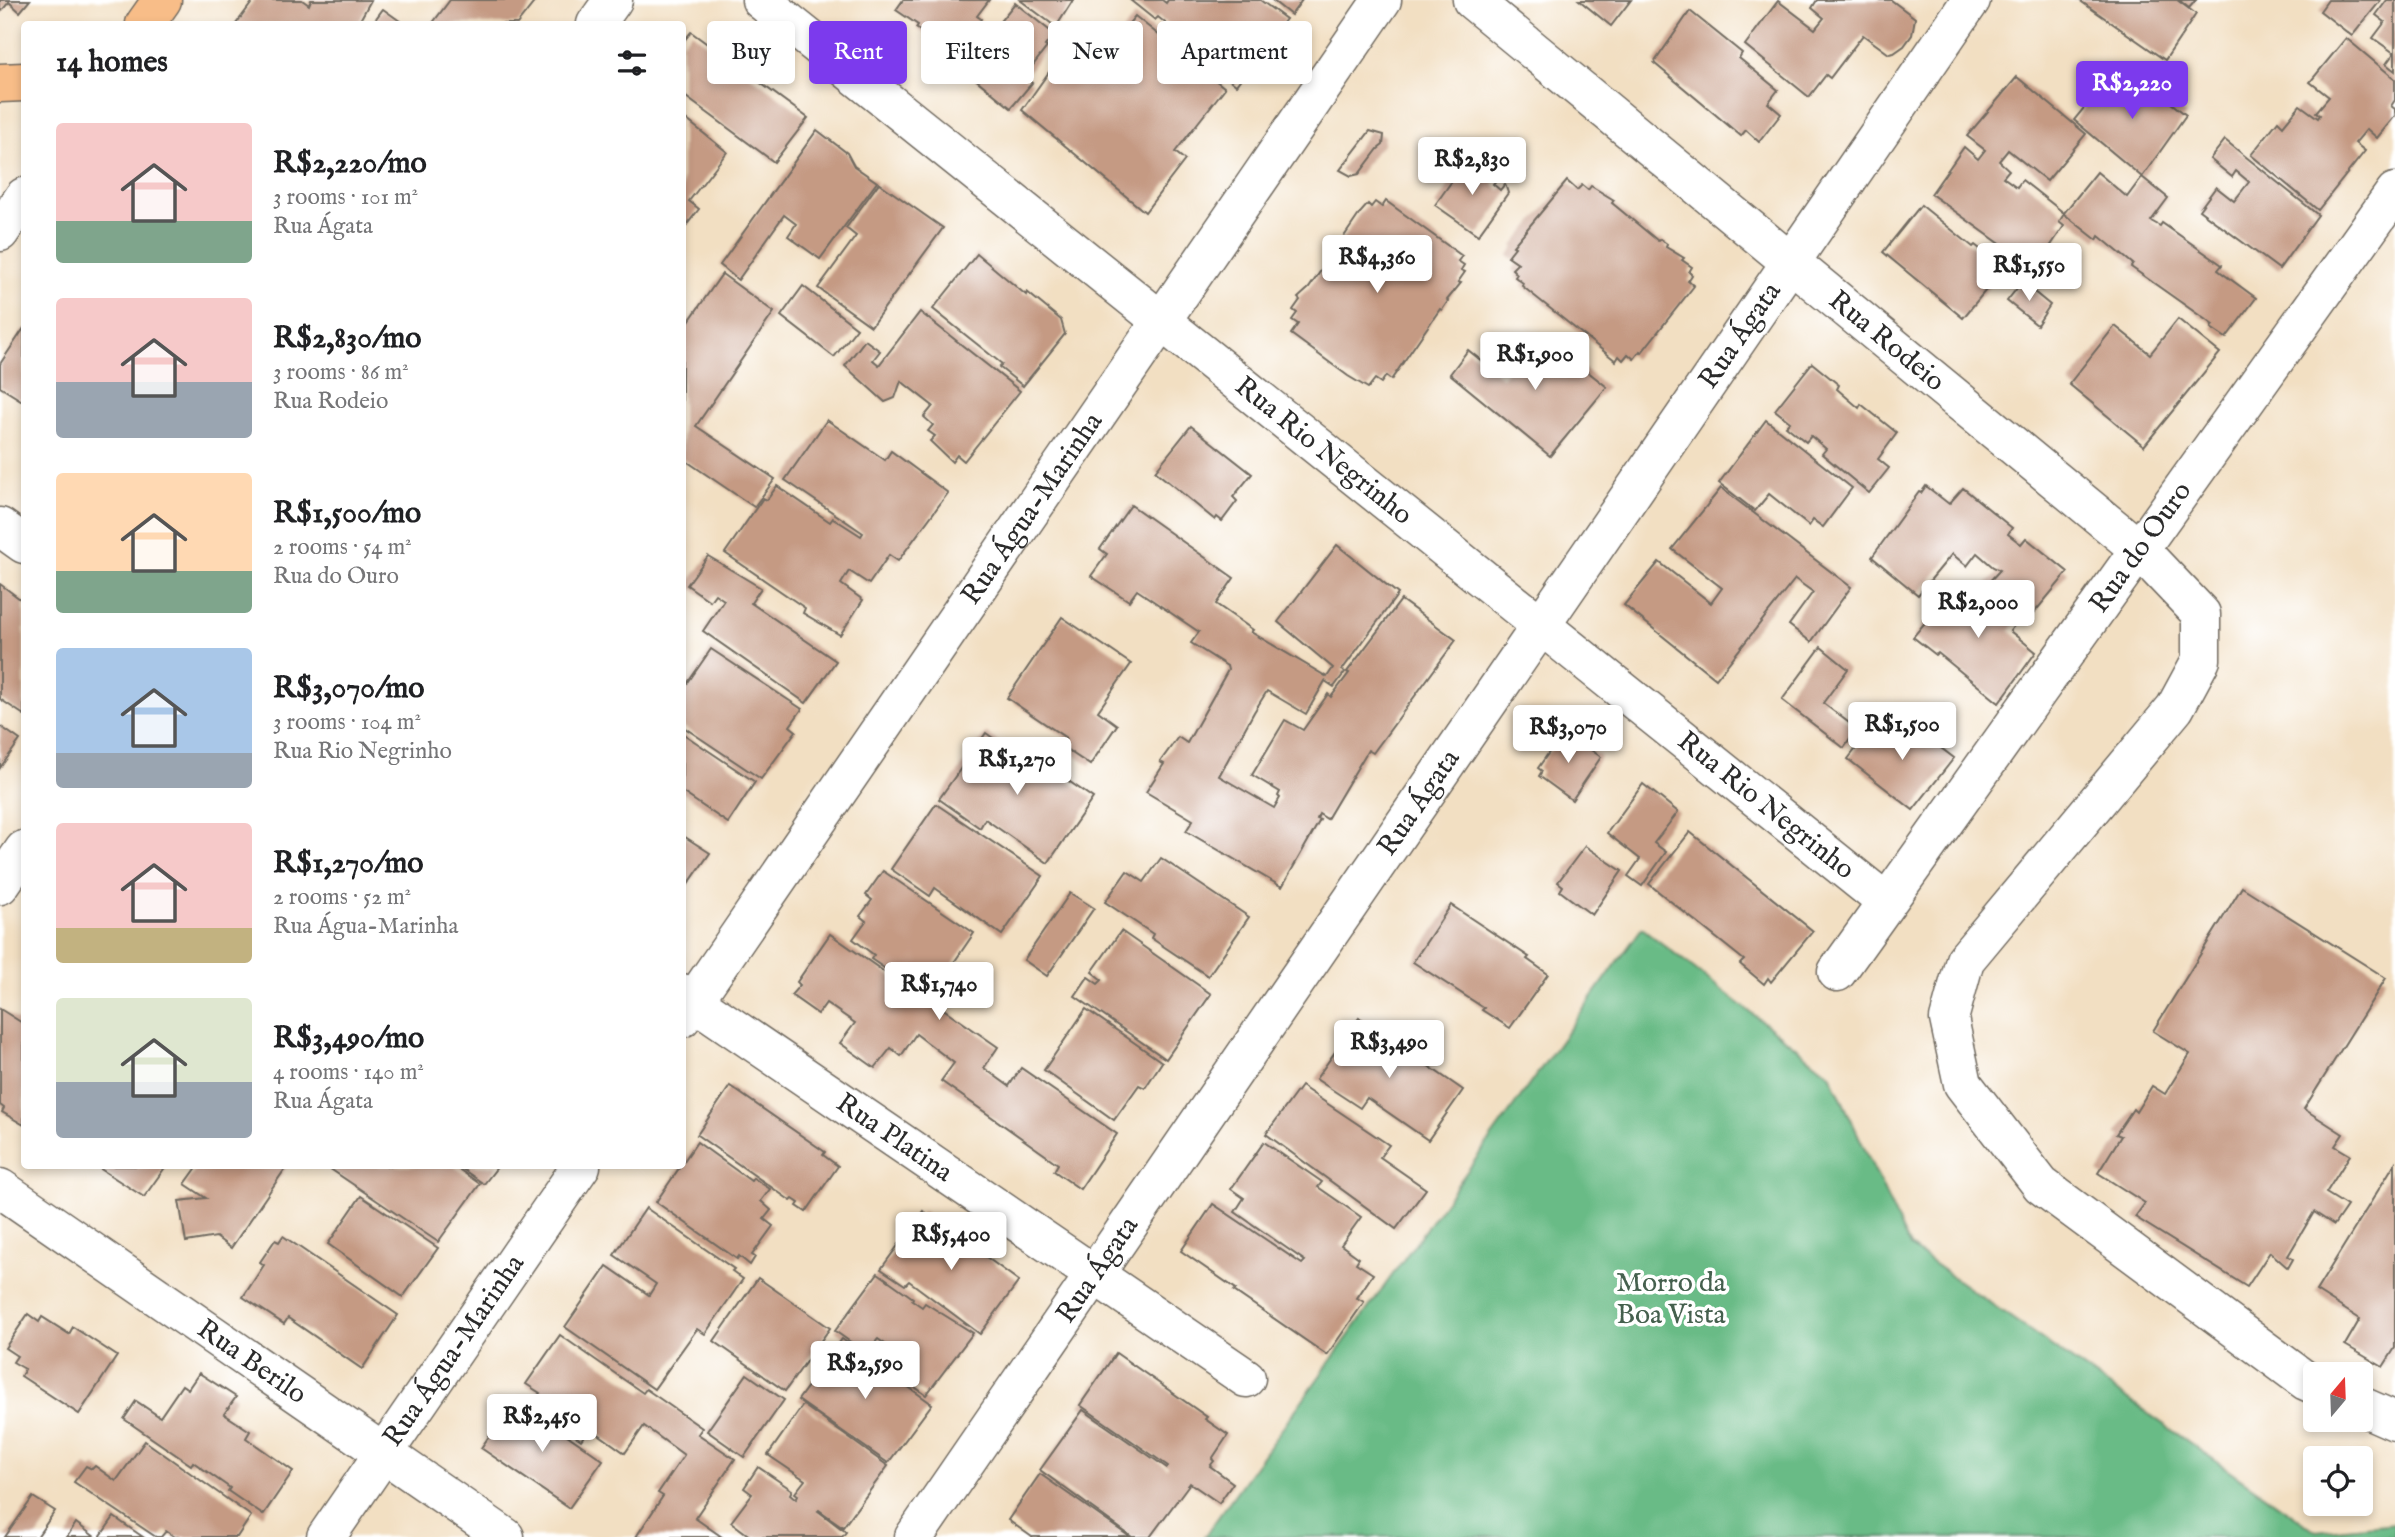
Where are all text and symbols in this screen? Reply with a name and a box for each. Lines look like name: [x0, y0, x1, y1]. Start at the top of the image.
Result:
chip: Buy: [707, 21, 795, 84]
chip: Rent: [809, 21, 907, 84]
chip: Filters: [921, 21, 1034, 84]
chip: New: [1048, 21, 1143, 84]
chip: Apartment: [1157, 21, 1312, 84]
text: 14 homes: [56, 44, 168, 82]
icon: filters: [613, 44, 651, 82]
pin: R$2,220: [2067, 61, 2197, 121]
text: R$2,220: [2092, 69, 2172, 98]
pin: R$2,830: [1407, 138, 1537, 197]
text: R$2,220/mo: [273, 145, 427, 183]
text: R$2,830: [1434, 145, 1510, 174]
icon: home: [112, 151, 196, 235]
text: 3 rooms · 101 m²: [273, 183, 418, 212]
text: Rua Ágata: [273, 212, 373, 241]
pin: R$4,360: [1312, 236, 1442, 295]
text: R$4,360: [1338, 243, 1416, 272]
pin: R$1,550: [1964, 244, 2094, 303]
text: R$1,550: [1993, 251, 2065, 280]
street label: Rua Ágata: [1691, 275, 1790, 396]
street label: Rua Rodeio: [1821, 283, 1952, 399]
text: R$2,830/mo: [273, 320, 422, 358]
icon: home: [112, 326, 196, 410]
pin: R$1,900: [1470, 332, 1600, 392]
text: R$1,900: [1496, 340, 1574, 369]
text: 3 rooms · 86 m²: [273, 358, 409, 387]
street label: Rua Rio Negrinho: [1228, 369, 1419, 533]
text: Rua Rodeio: [273, 387, 388, 416]
street label: Rua Água-Marinha: [954, 405, 1111, 612]
street label: Rua do Ouro: [2082, 475, 2200, 620]
text: R$1,500/mo: [273, 495, 421, 533]
icon: home: [112, 501, 196, 585]
text: 2 rooms · 54 m²: [273, 533, 412, 562]
text: Rua do Ouro: [273, 562, 399, 591]
pin: R$2,000: [1913, 580, 2043, 640]
text: R$2,000: [1938, 588, 2018, 617]
text: R$3,070/mo: [273, 670, 424, 708]
icon: home: [112, 676, 196, 760]
pin: R$1,500: [1837, 702, 1967, 762]
pin: R$3,070: [1503, 706, 1633, 765]
text: 3 rooms · 104 m²: [273, 708, 421, 737]
text: R$1,500: [1864, 710, 1940, 739]
text: R$3,070: [1529, 713, 1607, 742]
street label: Rua Rio Negrinho: [1670, 724, 1862, 887]
text: Rua Rio Negrinho: [273, 737, 452, 766]
pin: R$1,270: [952, 738, 1082, 797]
street label: Rua Ágata: [1370, 742, 1468, 863]
text: R$1,270: [978, 745, 1056, 774]
text: R$1,270/mo: [273, 845, 423, 883]
icon: home: [112, 851, 196, 935]
text: 2 rooms · 52 m²: [273, 883, 411, 912]
text: Rua Água-Marinha: [273, 912, 458, 941]
pin: R$1,740: [874, 962, 1004, 1022]
text: R$1,740: [901, 970, 977, 999]
text: R$3,490/mo: [273, 1020, 424, 1058]
pin: R$3,490: [1324, 1020, 1454, 1080]
icon: home: [112, 1026, 196, 1110]
text: R$3,490: [1350, 1028, 1428, 1057]
text: 4 rooms · 140 m²: [273, 1058, 424, 1087]
street label: Rua Platina: [829, 1086, 960, 1191]
text: Rua Ágata: [273, 1087, 373, 1116]
street label: Rua Ágata: [1049, 1209, 1147, 1330]
pin: R$5,400: [886, 1212, 1016, 1272]
text: R$5,400: [912, 1220, 991, 1249]
street label: Rua Água-Marinha: [376, 1247, 533, 1454]
park label: Morro da Boa Vista: [1616, 1266, 1727, 1333]
street label: Rua Berilo: [190, 1312, 313, 1412]
pin: R$2,590: [800, 1342, 930, 1401]
text: R$2,590: [827, 1349, 903, 1378]
north arrow: [2303, 1362, 2373, 1432]
map controls: [2303, 1362, 2373, 1516]
pin: R$2,450: [477, 1394, 607, 1454]
text: R$2,450: [503, 1402, 581, 1431]
button: locate: [2303, 1446, 2373, 1516]

